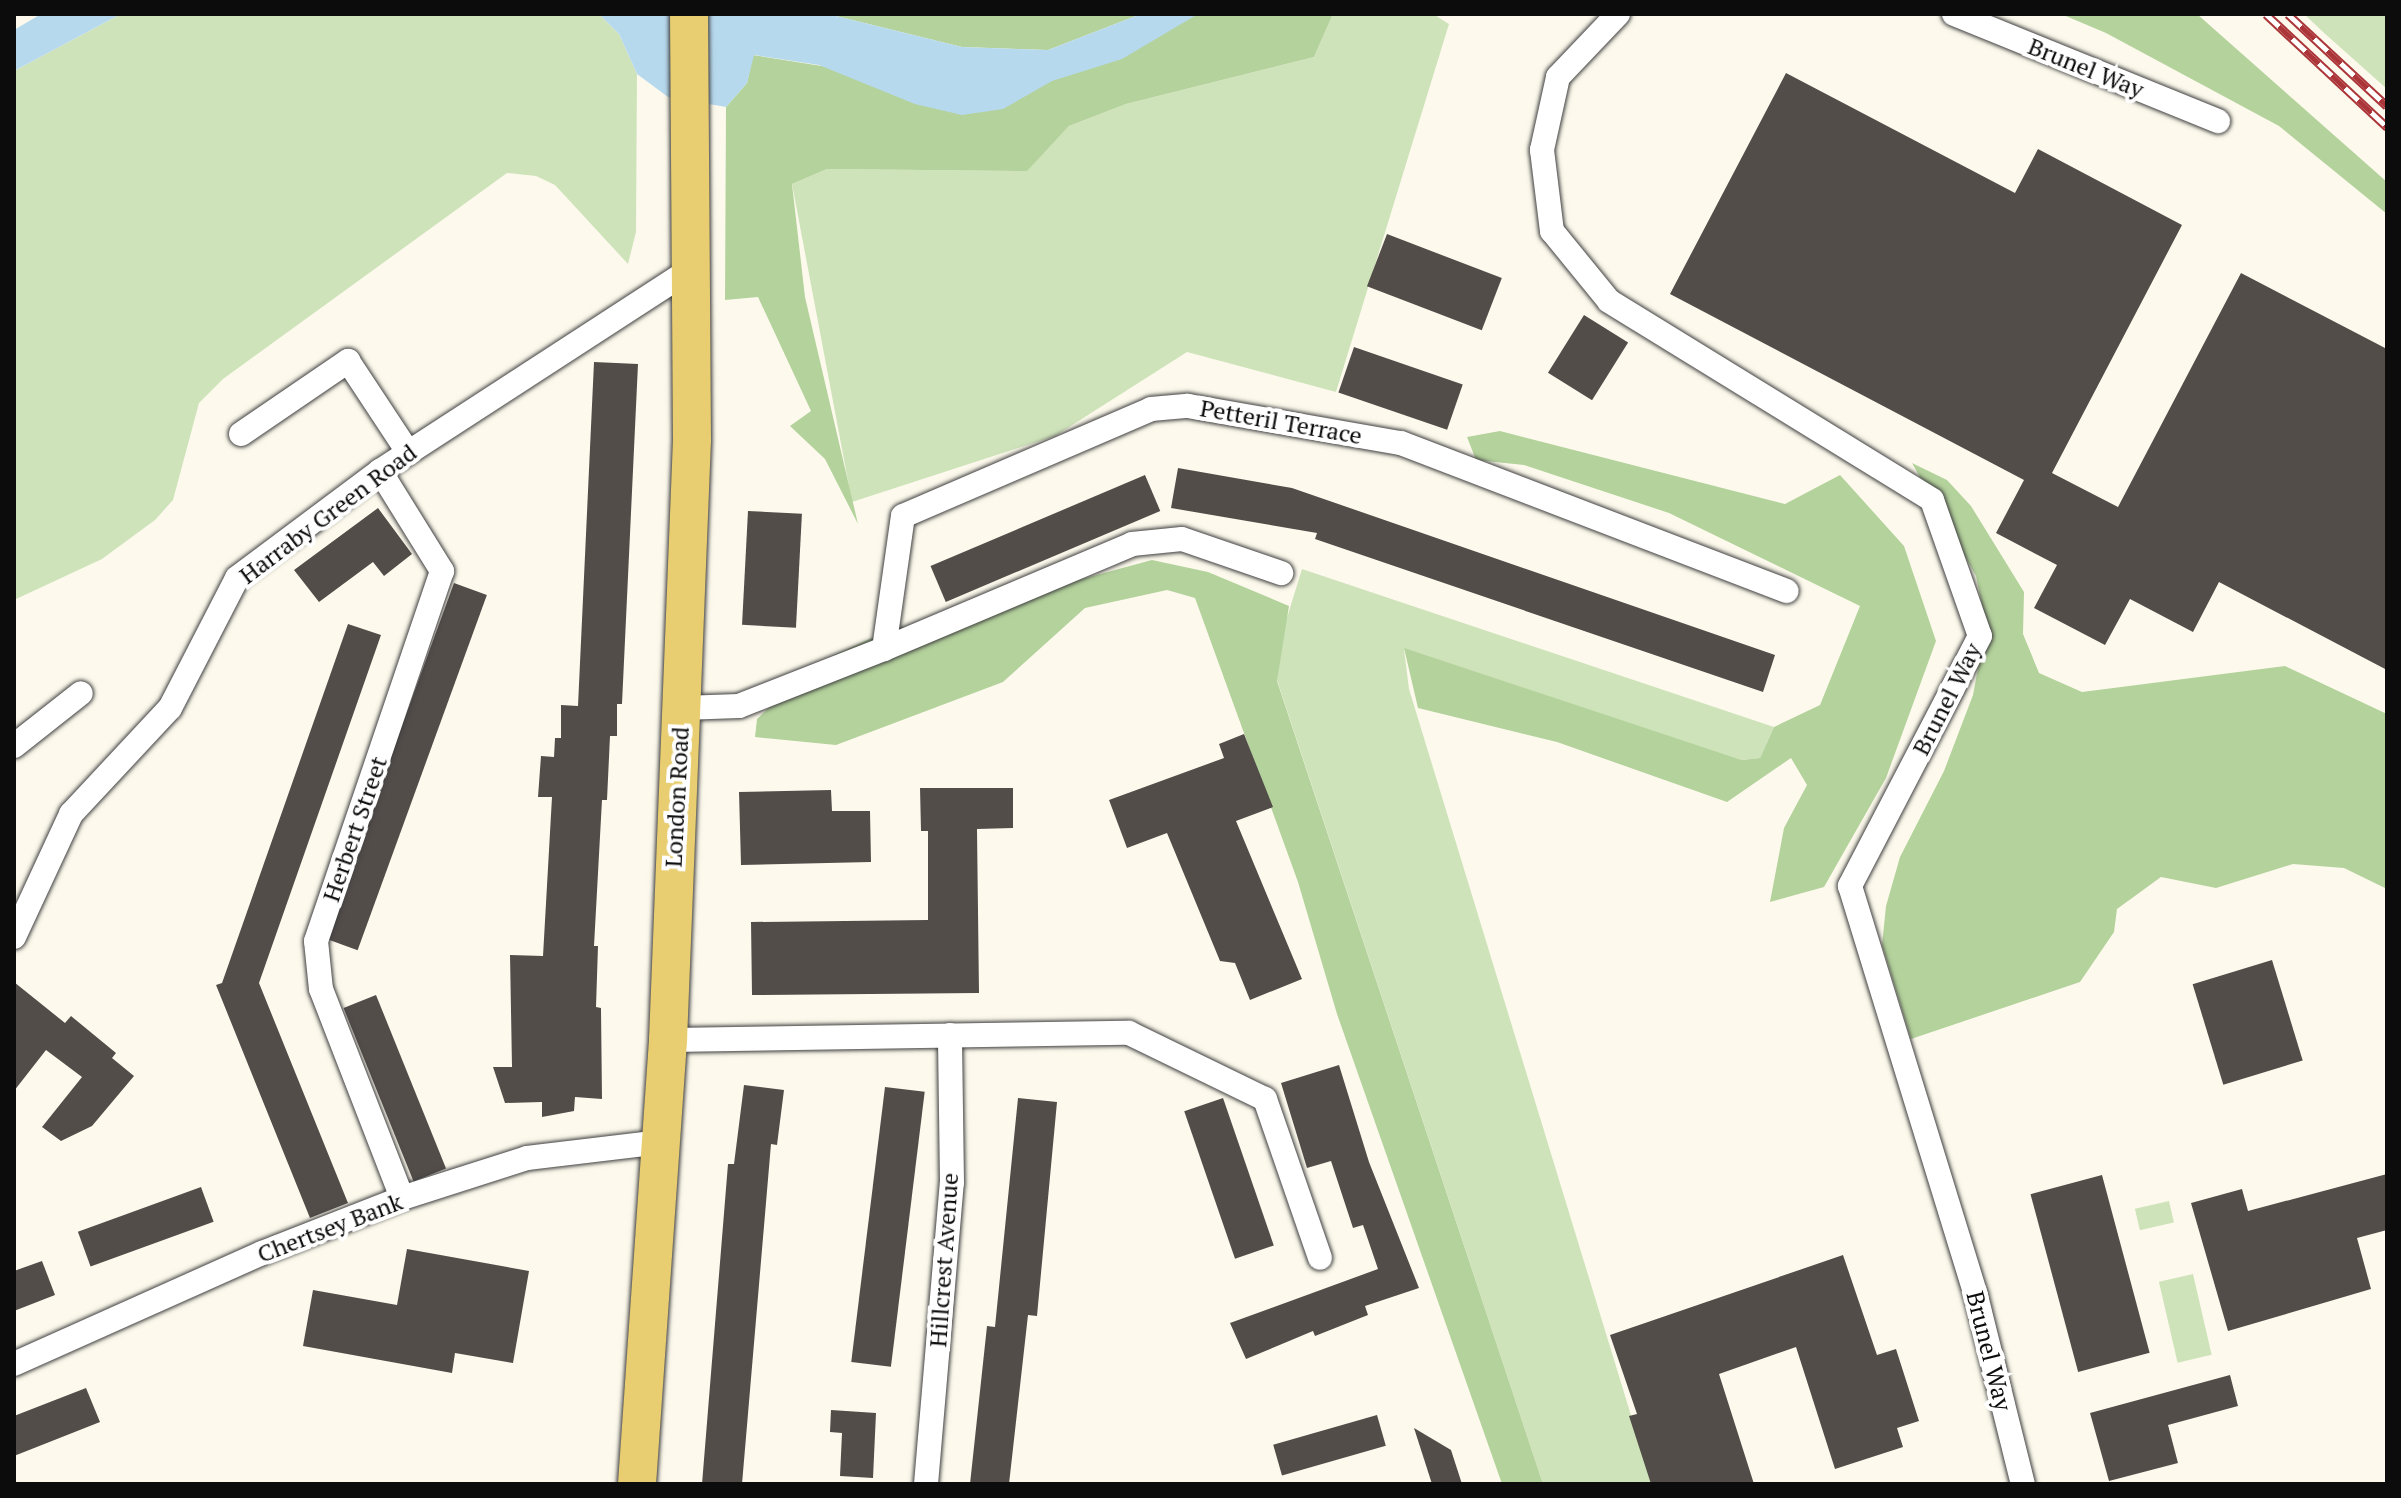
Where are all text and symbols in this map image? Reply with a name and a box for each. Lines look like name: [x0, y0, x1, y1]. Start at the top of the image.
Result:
street label: Brunel Way: [2024, 32, 2148, 104]
street label: Petteril Terrace: [1198, 394, 1364, 450]
street label: Harraby Green Road: [234, 438, 422, 590]
street label: Brunel Way: [1906, 638, 1988, 760]
street label: London Road: [659, 726, 695, 868]
street label: Herbert Street: [317, 753, 393, 905]
street label: Hillcrest Avenue: [924, 1172, 964, 1348]
street label: Chertsey Bank: [253, 1187, 407, 1269]
street label: Brunel Way: [1960, 1288, 2018, 1414]

